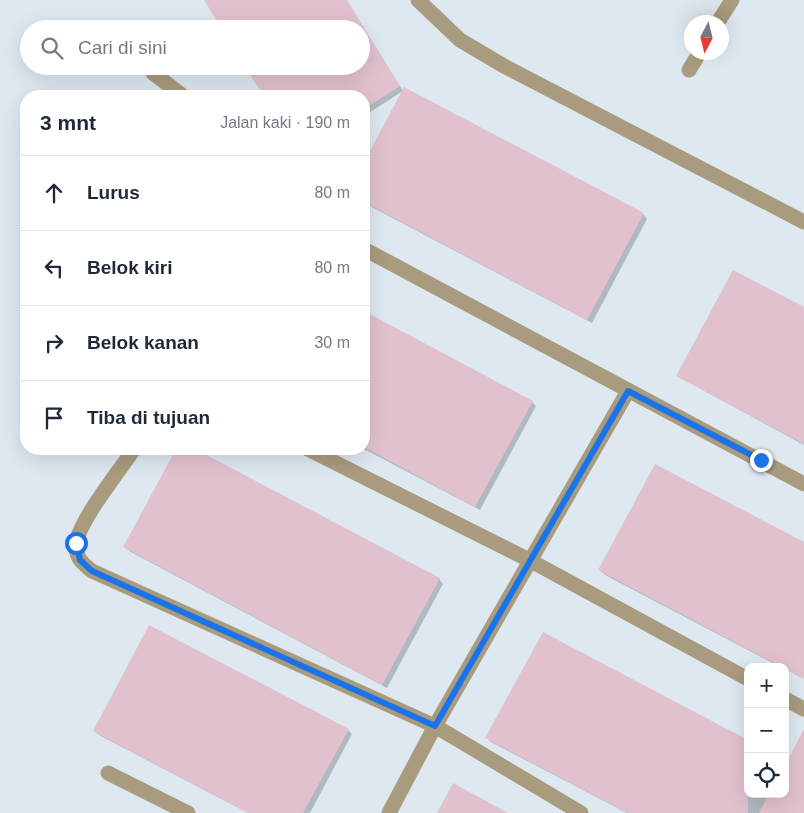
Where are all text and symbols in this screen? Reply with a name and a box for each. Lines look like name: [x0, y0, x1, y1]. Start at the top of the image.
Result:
north arrow: [684, 15, 729, 60]
search box: [20, 20, 370, 75]
icon: search: [38, 34, 66, 62]
text: Cari di sini: [78, 37, 167, 58]
text: 3 mnt: [40, 111, 96, 134]
text: Jalan kaki · 190 m: [220, 114, 350, 131]
icon: ahead: [40, 179, 68, 207]
text: Lurus: [87, 182, 140, 203]
text: 80 m: [314, 184, 350, 201]
icon: left: [40, 254, 68, 282]
text: Belok kiri: [87, 257, 173, 278]
text: 80 m: [314, 259, 350, 276]
icon: right: [40, 329, 68, 357]
text: Belok kanan: [87, 332, 199, 353]
text: 30 m: [314, 334, 350, 351]
icon: arrive: [40, 404, 68, 432]
text: Tiba di tujuan: [87, 407, 210, 428]
route end: [750, 449, 773, 472]
route start: [65, 532, 88, 555]
map controls: [744, 663, 789, 798]
button: +: [744, 663, 789, 708]
button: −: [744, 708, 789, 753]
button: locate: [744, 753, 789, 798]

